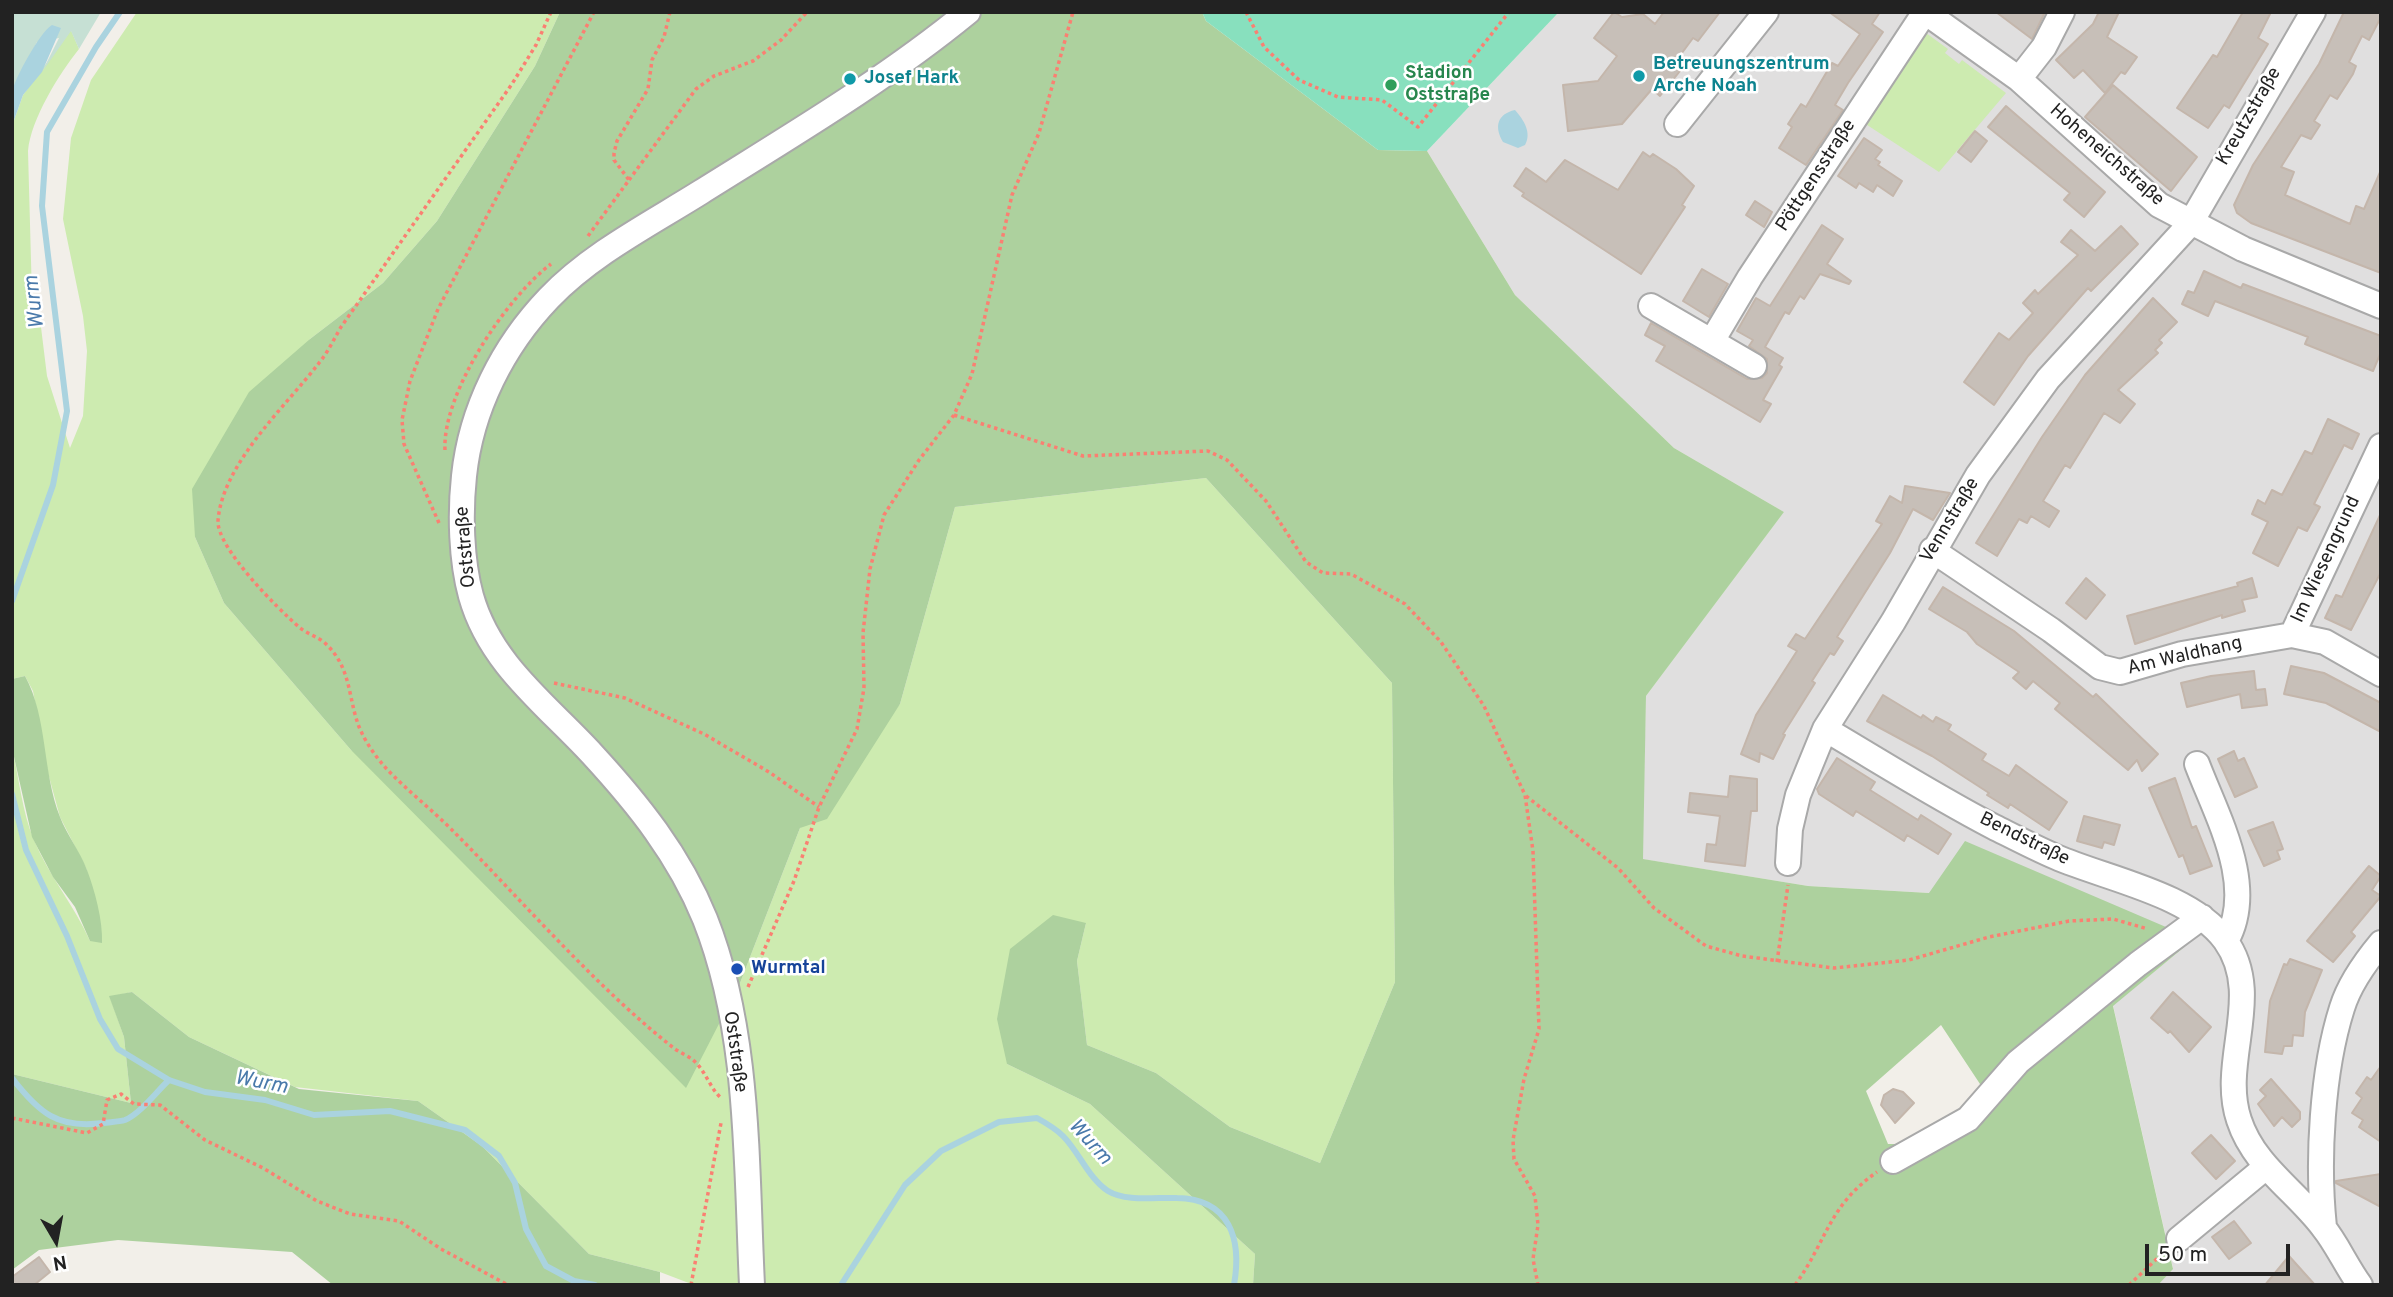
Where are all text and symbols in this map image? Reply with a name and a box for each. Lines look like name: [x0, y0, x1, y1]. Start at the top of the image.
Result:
place label: Betreuungszentrum Arche Noah: [1653, 54, 1830, 98]
place label: Stadion Oststraße: [1405, 63, 1490, 107]
street label: Kreutzstraße: [2213, 64, 2287, 170]
place label: Josef Hark: [864, 68, 959, 90]
marker: Betreuungszentrum Arche Noah: [1631, 68, 1647, 84]
marker: Josef Hark: [842, 71, 858, 87]
marker: Stadion Oststraße: [1383, 77, 1399, 93]
street label: Hoheneichstraße: [2044, 100, 2168, 212]
street label: Pöttgensstraße: [1772, 116, 1862, 236]
water label: Wurm: [20, 274, 52, 330]
street label: Vennstraße: [1917, 474, 1985, 568]
street label: Im Wiesengrund: [2288, 493, 2366, 627]
street label: Oststraße: [452, 505, 482, 589]
street label: Am Waldhang: [2125, 633, 2245, 681]
street label: Bendstraße: [1975, 808, 2073, 872]
place label: Wurmtal: [751, 958, 826, 980]
marker: Wurmtal: [729, 961, 745, 977]
street label: Oststraße: [717, 1010, 751, 1094]
water label: Wurm: [232, 1067, 290, 1101]
water label: Wurm: [1062, 1115, 1116, 1171]
north arrow: [21, 1206, 91, 1276]
scale bar: [2148, 1230, 2293, 1274]
text: 50 m: [2158, 1242, 2207, 1269]
text: N: [51, 1249, 68, 1275]

